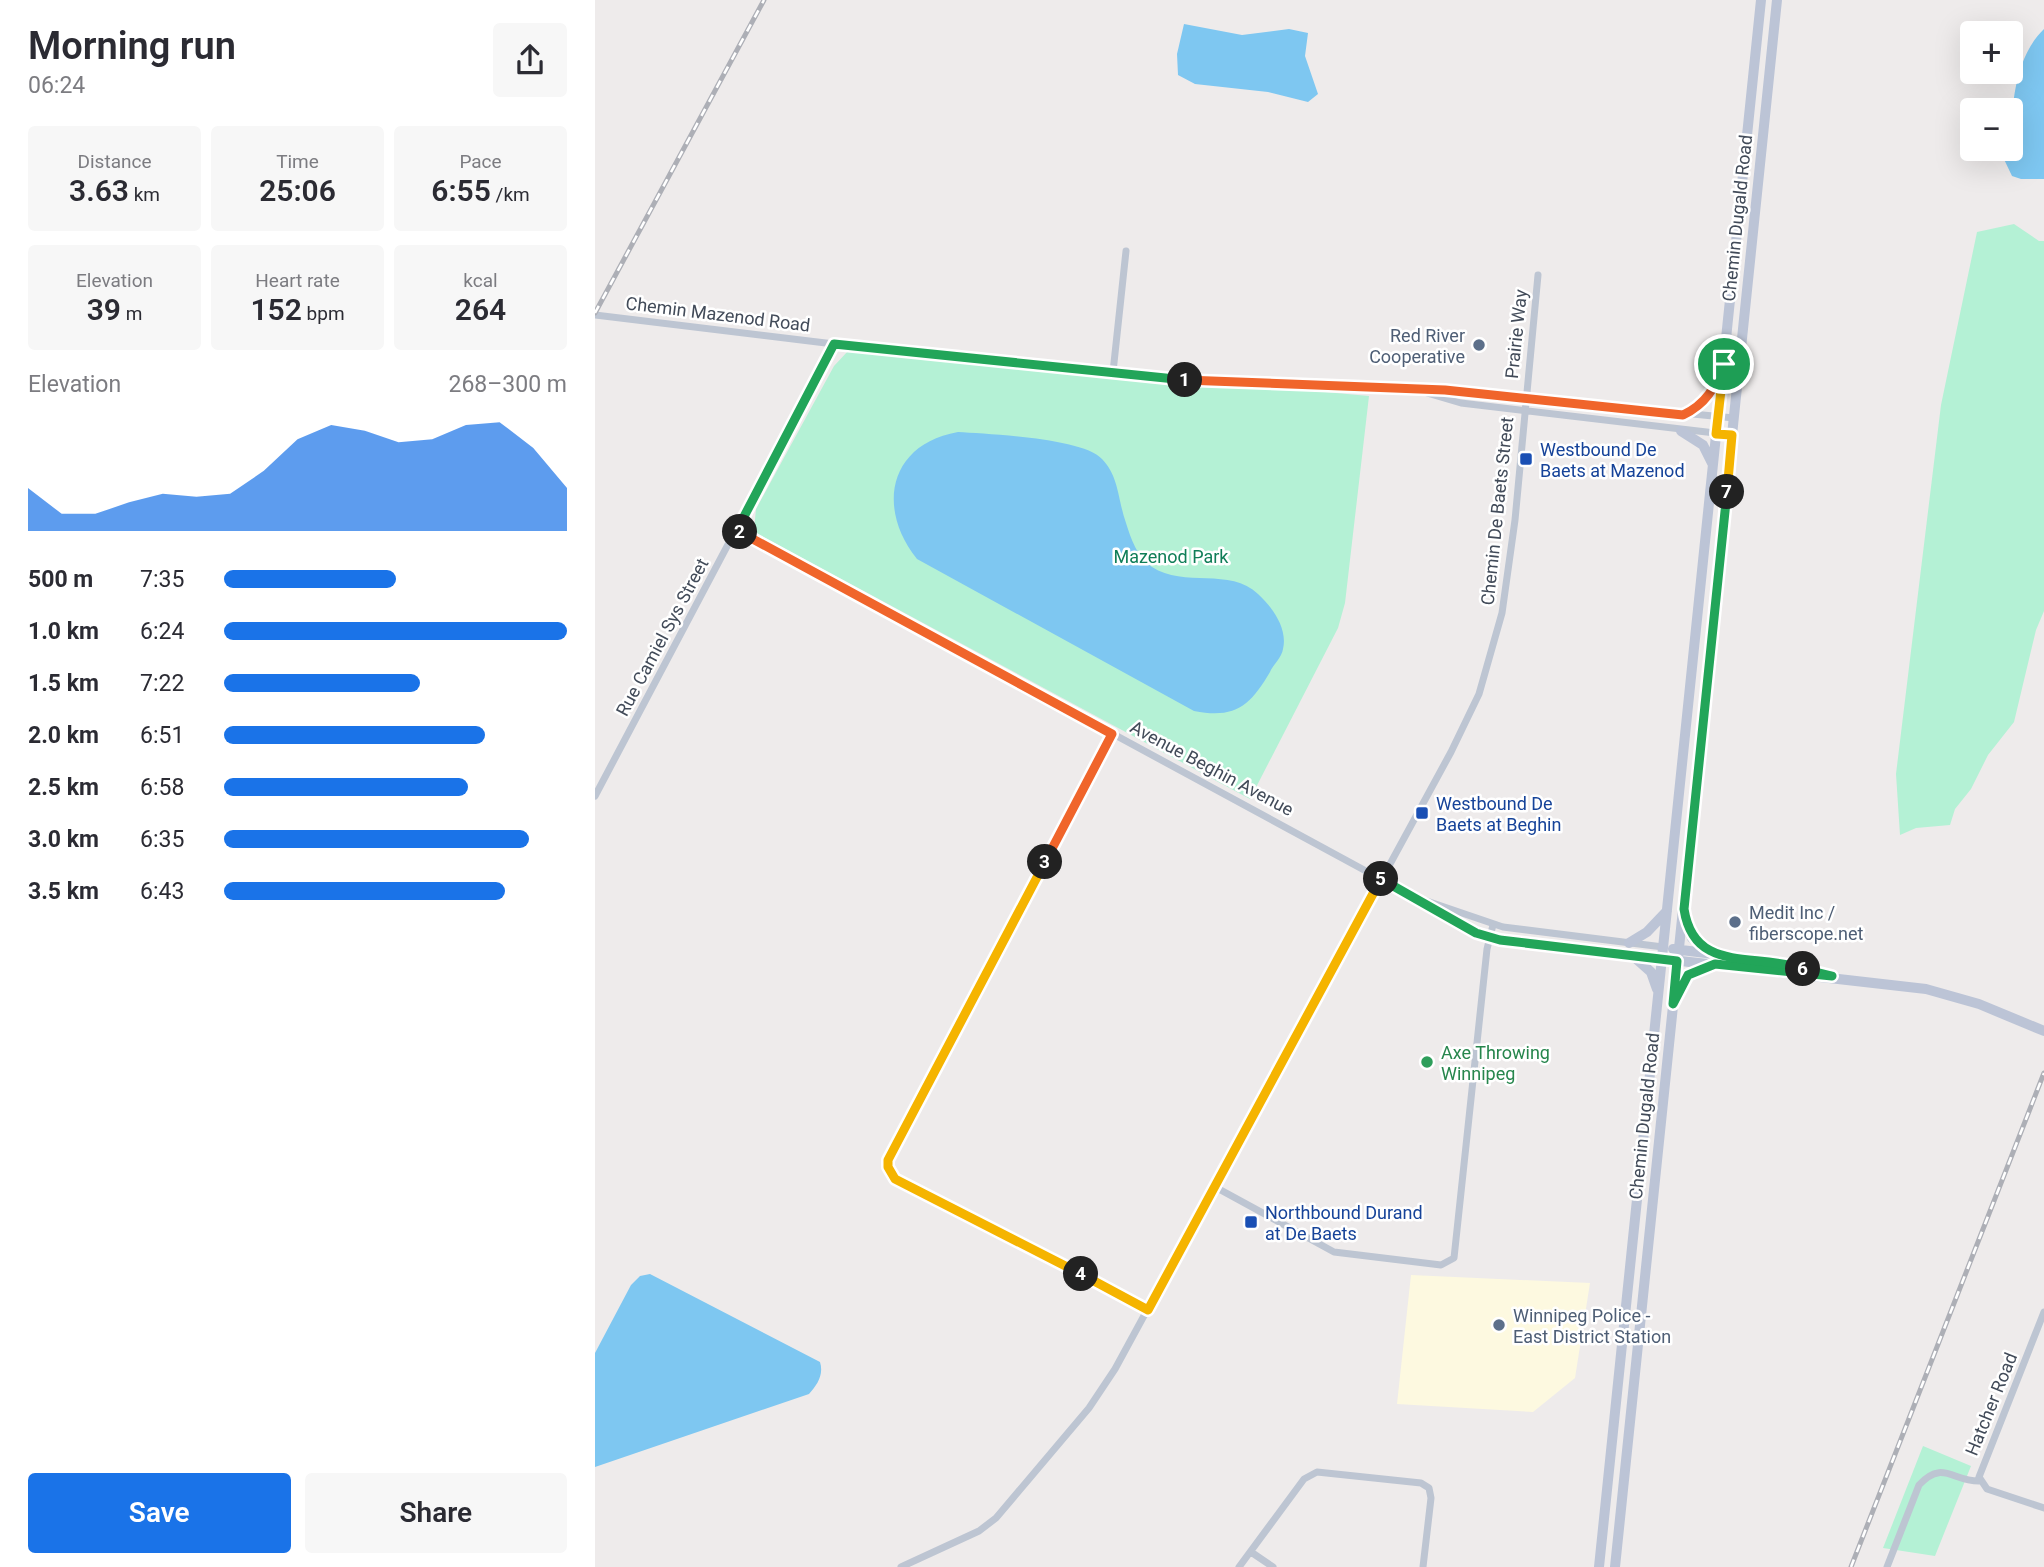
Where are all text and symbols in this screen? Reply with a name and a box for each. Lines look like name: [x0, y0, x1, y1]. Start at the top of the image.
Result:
map controls: [1960, 21, 2023, 161]
button: +: [1960, 21, 2023, 84]
button: share: [493, 23, 567, 97]
text: Morning run: [28, 24, 236, 68]
text: 06:24: [28, 72, 85, 99]
button: −: [1960, 98, 2023, 161]
street label: Chemin Dugald Road: [1718, 134, 1756, 302]
text: Distance: [78, 150, 151, 173]
text: Time: [276, 150, 319, 173]
text: Pace: [459, 150, 502, 173]
text: 3.63: [69, 173, 129, 208]
text: 25:06: [259, 173, 336, 208]
text: 6:55: [431, 173, 491, 208]
text: km: [129, 183, 160, 206]
text: /km: [491, 183, 530, 206]
text: Elevation: [76, 269, 153, 292]
text: Heart rate: [255, 269, 340, 292]
text: kcal: [463, 269, 498, 292]
street label: Prairie Way: [1501, 288, 1531, 380]
text: 39: [87, 292, 121, 327]
text: 152: [250, 292, 302, 327]
text: 264: [455, 292, 506, 327]
street label: Chemin Mazenod Road: [625, 292, 811, 336]
text: m: [121, 302, 142, 325]
text: bpm: [302, 302, 345, 325]
place label: Red River Cooperative: [1369, 325, 1465, 367]
pin: [1694, 334, 1754, 394]
marker: Red River Cooperative: [1471, 337, 1487, 353]
icon: arrive: [1705, 345, 1743, 383]
pin: 1: [1167, 362, 1203, 398]
text: 1: [1179, 368, 1190, 391]
text: Elevation: [28, 371, 121, 398]
text: 268–300 m: [448, 371, 567, 398]
street label: Chemin De Baets Street: [1477, 416, 1517, 606]
place label: Westbound De Baets at Mazenod: [1540, 439, 1685, 481]
marker: Westbound De Baets at Mazenod: [1518, 451, 1534, 467]
pin: 7: [1709, 475, 1745, 510]
text: 7: [1721, 480, 1732, 503]
pin: 2: [723, 514, 757, 550]
text: 2: [734, 520, 745, 543]
park label: Mazenod Park: [1114, 546, 1229, 567]
street label: Rue Camiel Sys Street: [612, 554, 713, 719]
text: 500 m: [28, 566, 93, 593]
text: 7:35: [140, 566, 184, 593]
text: 1.0 km: [28, 618, 99, 645]
text: 6:24: [140, 618, 184, 645]
text: 1.5 km: [28, 670, 99, 697]
text: 7:22: [140, 670, 184, 697]
street label: Avenue Beghin Avenue: [1127, 716, 1297, 820]
text: 2.0 km: [28, 722, 99, 749]
text: 6:51: [140, 722, 184, 749]
text: 2.5 km: [28, 774, 99, 801]
text: 6:58: [140, 774, 184, 801]
place label: Westbound De Baets at Beghin: [1436, 793, 1561, 835]
marker: Westbound De Baets at Beghin: [1414, 805, 1430, 821]
text: 3.0 km: [28, 826, 99, 853]
text: 6:35: [140, 826, 184, 853]
pin: 3: [1028, 844, 1063, 880]
text: 3: [1039, 850, 1050, 873]
pin: 5: [1363, 862, 1399, 896]
text: 5: [1375, 867, 1386, 890]
text: 3.5 km: [28, 878, 99, 905]
text: 6:43: [140, 878, 184, 905]
place label: Medit Inc / fiberscope.net: [1749, 902, 1864, 944]
marker: Medit Inc / fiberscope.net: [1727, 914, 1743, 930]
pin: 6: [1785, 951, 1821, 986]
text: 6: [1797, 957, 1808, 980]
street label: Chemin Dugald Road: [1625, 1032, 1663, 1200]
place label: Axe Throwing Winnipeg: [1441, 1042, 1550, 1084]
marker: Axe Throwing Winnipeg: [1419, 1054, 1435, 1070]
place label: Northbound Durand at De Baets: [1265, 1202, 1423, 1244]
marker: Northbound Durand at De Baets: [1243, 1214, 1259, 1230]
pin: 4: [1063, 1256, 1099, 1292]
text: 4: [1075, 1262, 1086, 1285]
place label: Winnipeg Police - East District Station: [1513, 1305, 1671, 1347]
marker: Winnipeg Police - East District Station: [1491, 1317, 1507, 1333]
street label: Hatcher Road: [1961, 1349, 2021, 1459]
button: Save: [28, 1473, 291, 1553]
button: Share: [305, 1473, 567, 1553]

